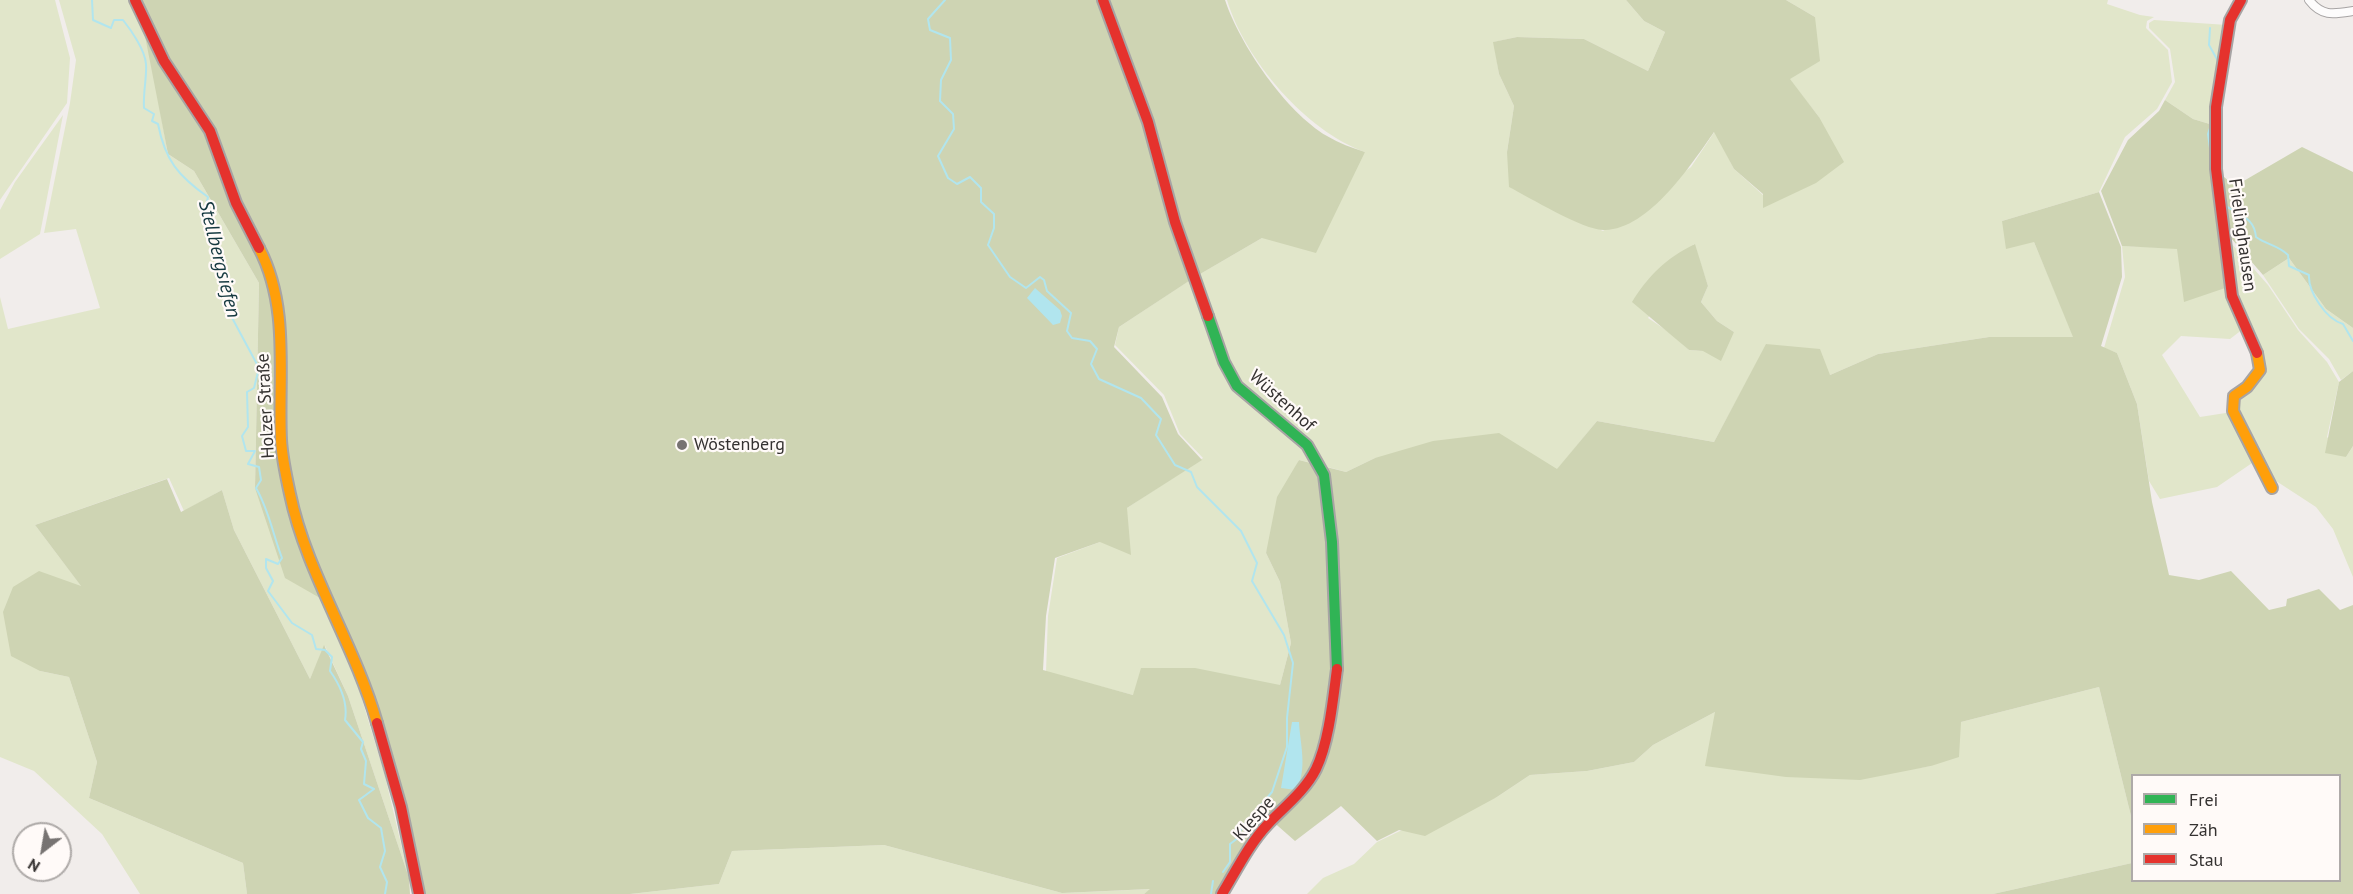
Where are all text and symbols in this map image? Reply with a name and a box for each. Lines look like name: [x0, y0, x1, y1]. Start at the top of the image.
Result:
street label: Frielinghausen: [2223, 177, 2261, 293]
water label: Stellbergsiefen: [193, 198, 245, 320]
street label: Holzer Straße: [252, 353, 280, 459]
street label: Wüstenhof: [1244, 366, 1320, 436]
place label: Wöstenberg: [694, 434, 785, 456]
marker: Wöstenberg: [675, 438, 689, 452]
legend: [2131, 774, 2341, 882]
text: Frei: [2189, 788, 2218, 811]
street label: Klespe: [1229, 792, 1279, 846]
text: Zäh: [2189, 818, 2218, 841]
north arrow: [12, 822, 72, 882]
text: Stau: [2189, 848, 2223, 871]
text: N: [24, 854, 43, 877]

